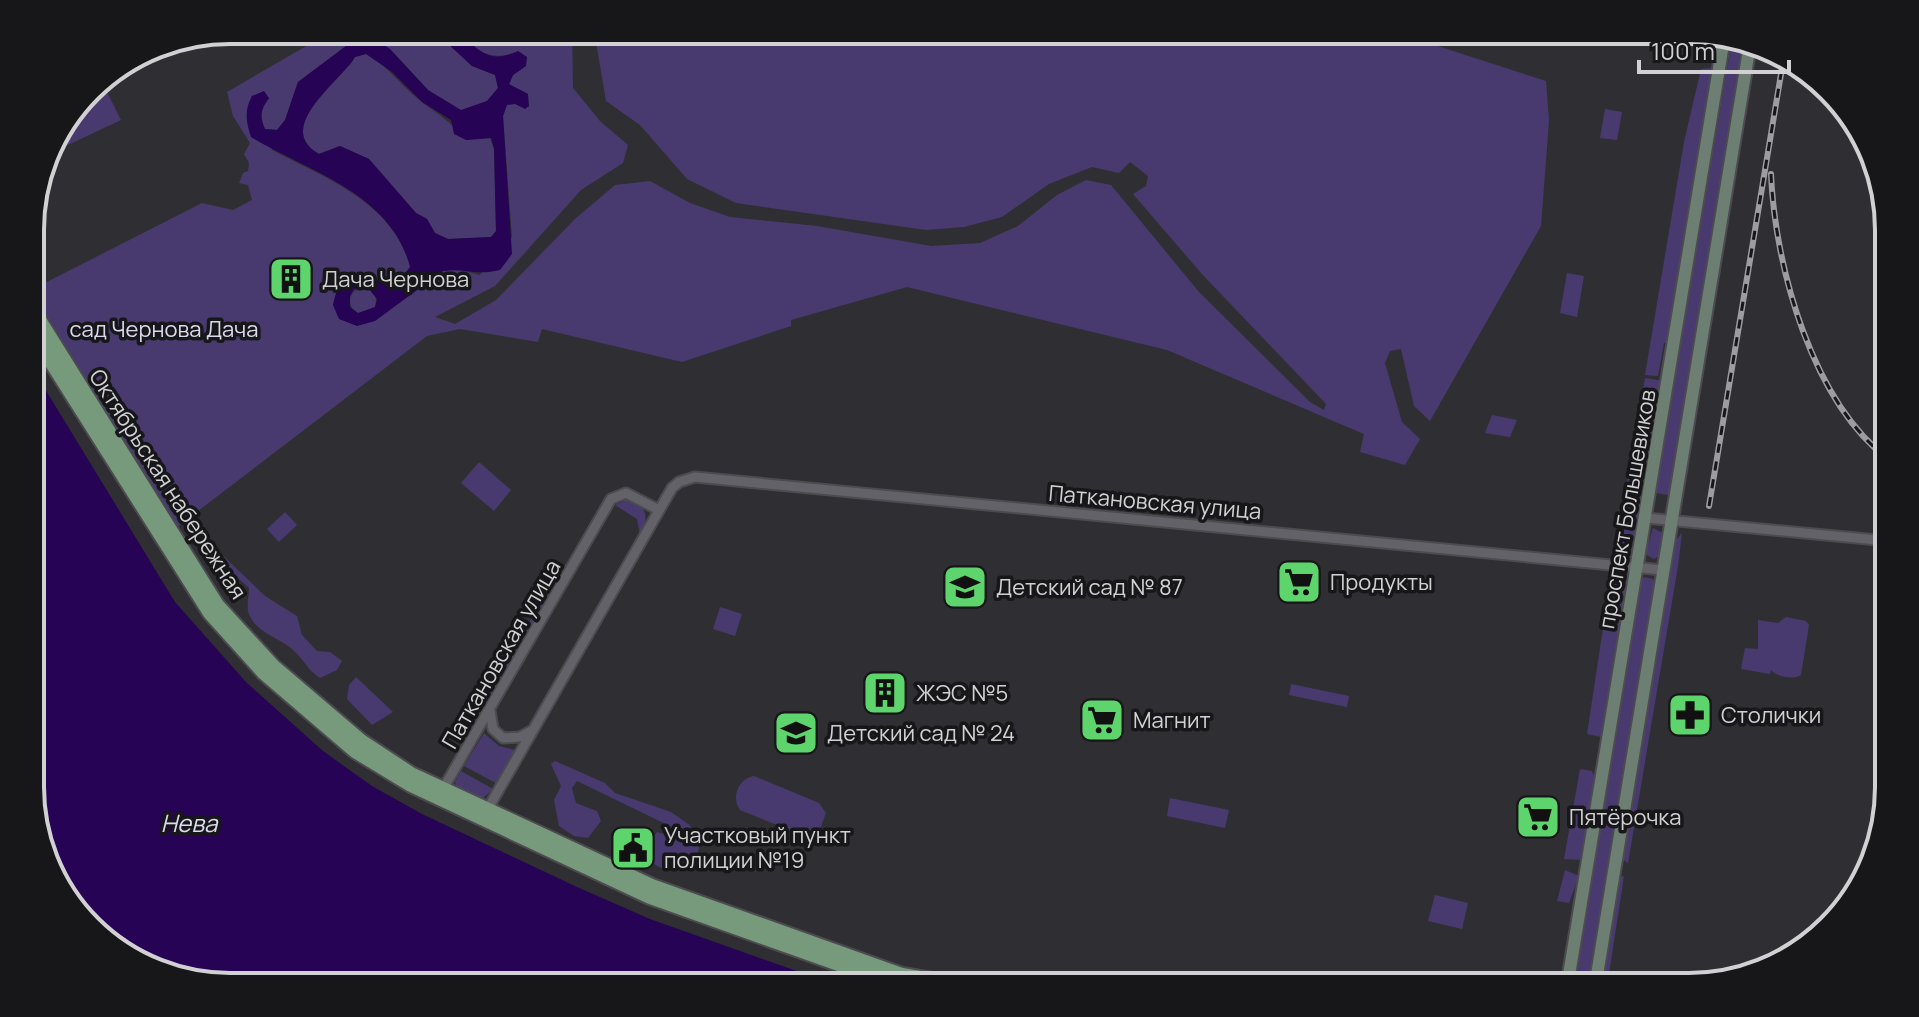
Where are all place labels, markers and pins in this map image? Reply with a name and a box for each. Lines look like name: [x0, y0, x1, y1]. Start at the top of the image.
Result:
building icon: Дача Чернова: [267, 255, 315, 303]
place label: Дача Чернова: [322, 264, 469, 294]
supermarket icon: Продукты: [1275, 558, 1323, 606]
school or university icon: Детский сад № 87: [941, 563, 989, 611]
place label: Продукты: [1330, 567, 1433, 597]
place label: Детский сад № 87: [996, 572, 1183, 602]
building icon: ЖЭС №5: [861, 669, 909, 717]
place label: ЖЭС №5: [916, 678, 1008, 708]
pharmacy icon: Столички: [1666, 691, 1714, 739]
supermarket icon: Магнит: [1078, 696, 1126, 744]
place label: Столички: [1721, 700, 1821, 730]
place label: Магнит: [1133, 705, 1211, 735]
school or university icon: Детский сад № 24: [772, 709, 820, 757]
place label: Детский сад № 24: [827, 718, 1015, 748]
supermarket icon: Пятёрочка: [1514, 793, 1562, 841]
place label: Пятёрочка: [1569, 802, 1682, 832]
place label: Участковый пункт полиции №19: [664, 820, 851, 875]
public building icon: Участковый пункт полиции №19: [609, 824, 657, 872]

